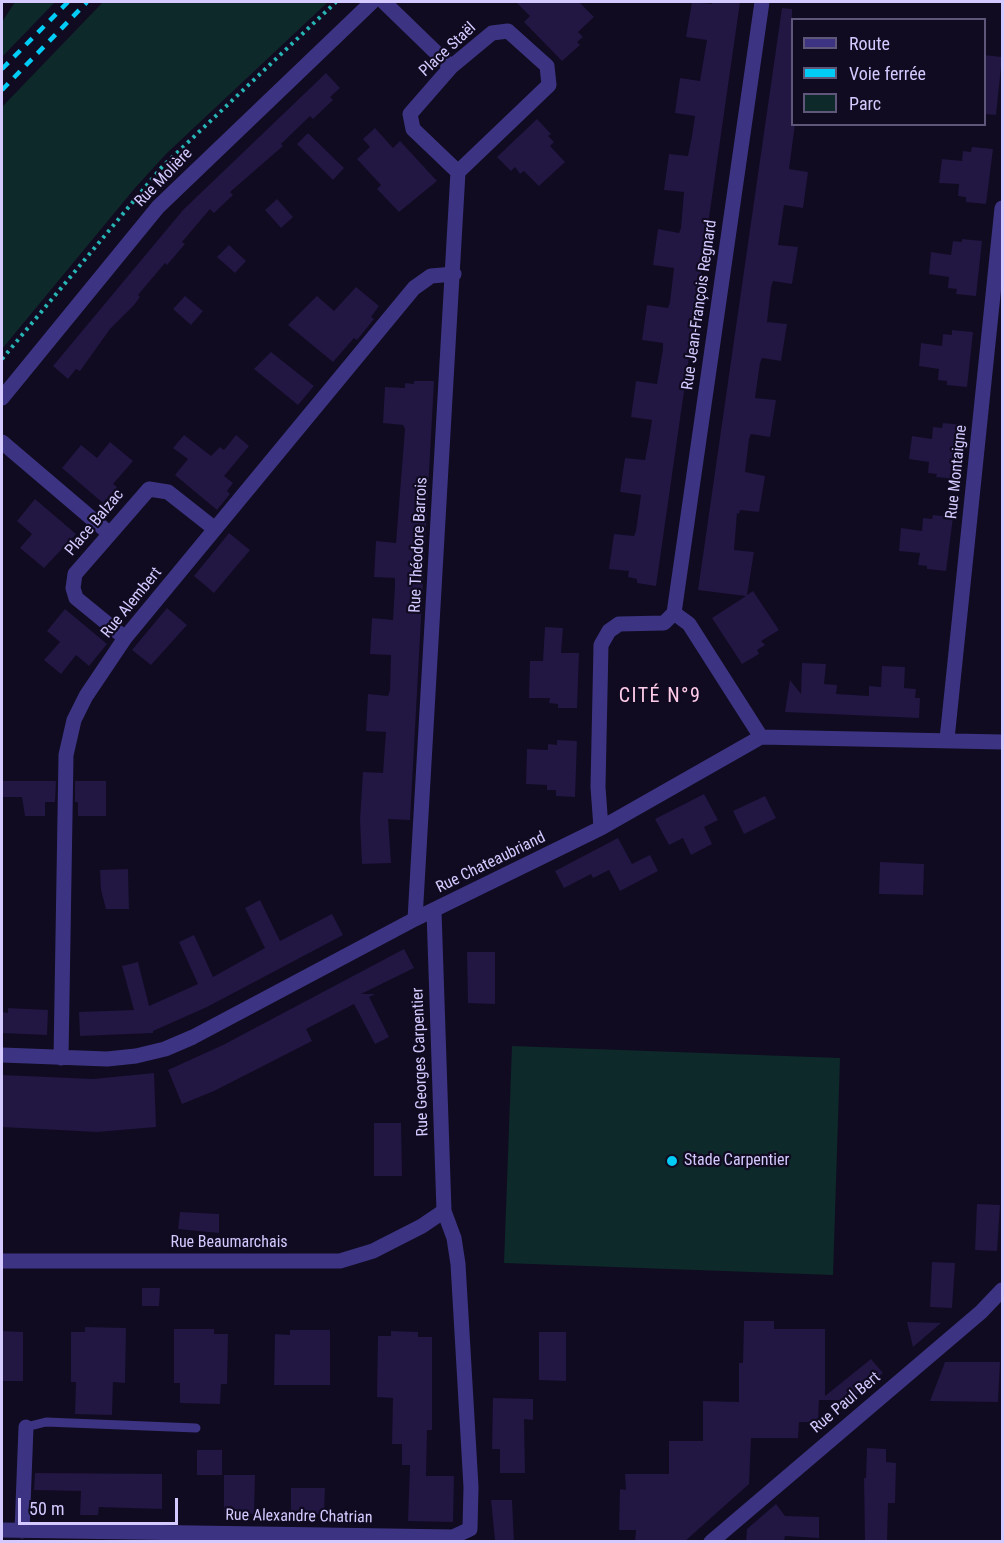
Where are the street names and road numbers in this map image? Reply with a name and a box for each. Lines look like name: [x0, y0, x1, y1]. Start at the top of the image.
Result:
street label: Place Staël: [416, 19, 480, 81]
street label: Rue Molière: [131, 145, 197, 211]
street label: Rue Jean-François Regnard: [679, 219, 721, 391]
street label: Rue Montaigne: [943, 424, 971, 520]
street label: Rue Théodore Barrois: [406, 477, 432, 613]
street label: Place Balzac: [62, 486, 128, 560]
street label: Rue Alembert: [98, 564, 166, 642]
street label: Rue Chateaubriand: [433, 828, 549, 898]
street label: Rue Georges Carpentier: [409, 987, 433, 1137]
street label: Rue Beaumarchais: [170, 1233, 288, 1253]
street label: Rue Paul Bert: [807, 1368, 885, 1438]
street label: Rue Alexandre Chatrian: [225, 1506, 373, 1528]

